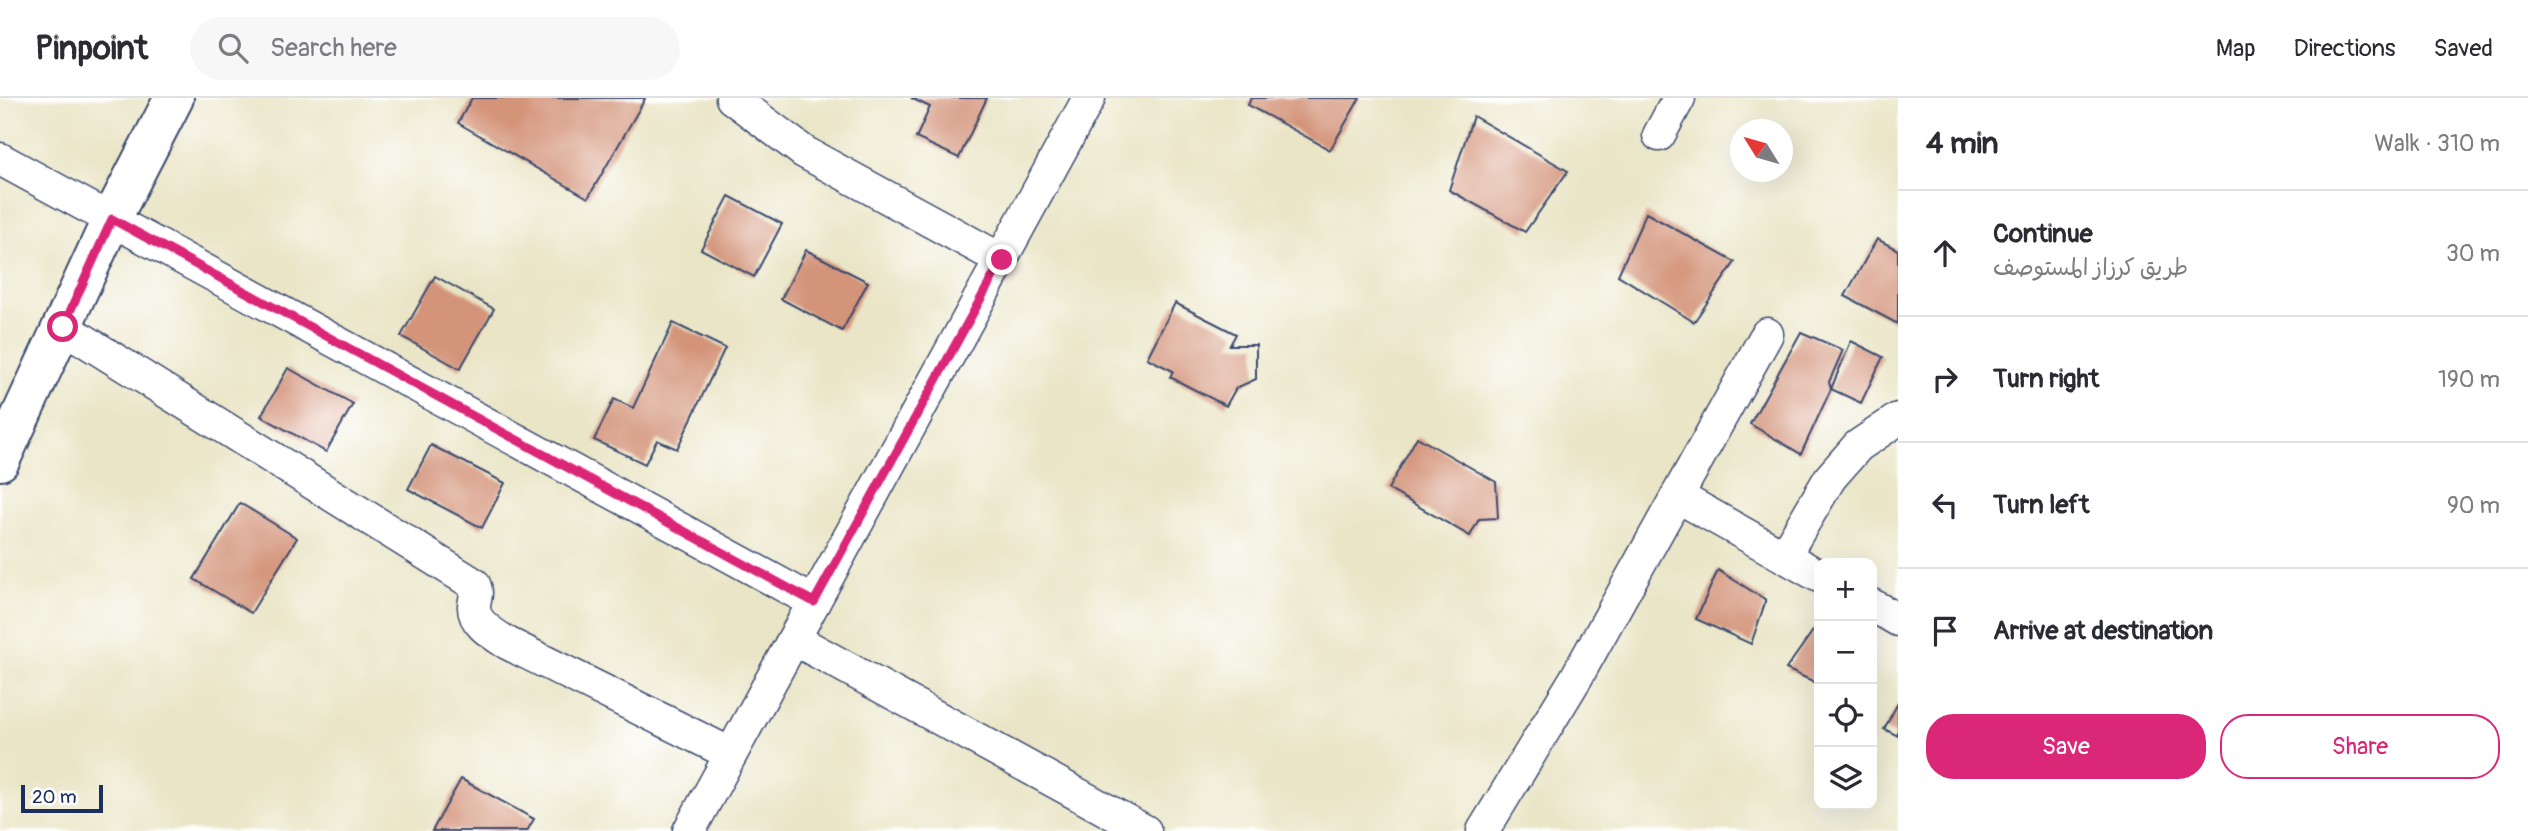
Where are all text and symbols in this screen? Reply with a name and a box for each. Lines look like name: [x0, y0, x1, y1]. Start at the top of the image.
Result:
search box: [190, 17, 680, 80]
text: Pinpoint: [35, 28, 148, 69]
icon: search: [214, 29, 252, 67]
text: Search here: [270, 32, 397, 64]
text: Map: [2216, 34, 2256, 63]
text: Directions: [2294, 34, 2395, 63]
text: Saved: [2433, 34, 2493, 63]
north arrow: [1730, 119, 1793, 182]
text: 4 min: [1926, 125, 1999, 162]
text: Walk · 310 m: [2374, 129, 2500, 158]
text: Continue: [1993, 218, 2093, 250]
icon: ahead: [1926, 234, 1964, 272]
text: 30 m: [2446, 239, 2500, 268]
route end: [986, 244, 1017, 275]
text: طريق كرزاز المستوصف: [1993, 253, 2188, 282]
route start: [47, 311, 78, 342]
icon: right: [1926, 360, 1964, 398]
text: Turn right: [1993, 363, 2099, 395]
text: 190 m: [2438, 365, 2500, 394]
icon: left: [1926, 486, 1964, 524]
text: Turn left: [1993, 489, 2089, 521]
text: 90 m: [2447, 491, 2500, 520]
map controls: [1814, 558, 1877, 810]
button: +: [1814, 558, 1877, 621]
icon: arrive: [1926, 612, 1964, 650]
text: Arrive at destination: [1993, 615, 2213, 647]
button: −: [1814, 621, 1877, 684]
button: locate: [1814, 684, 1877, 747]
button: Save: [1926, 714, 2206, 779]
button: Share: [2220, 714, 2500, 779]
button: layers: [1814, 747, 1877, 810]
scale bar: [21, 782, 103, 814]
text: 20 m: [32, 785, 77, 809]

